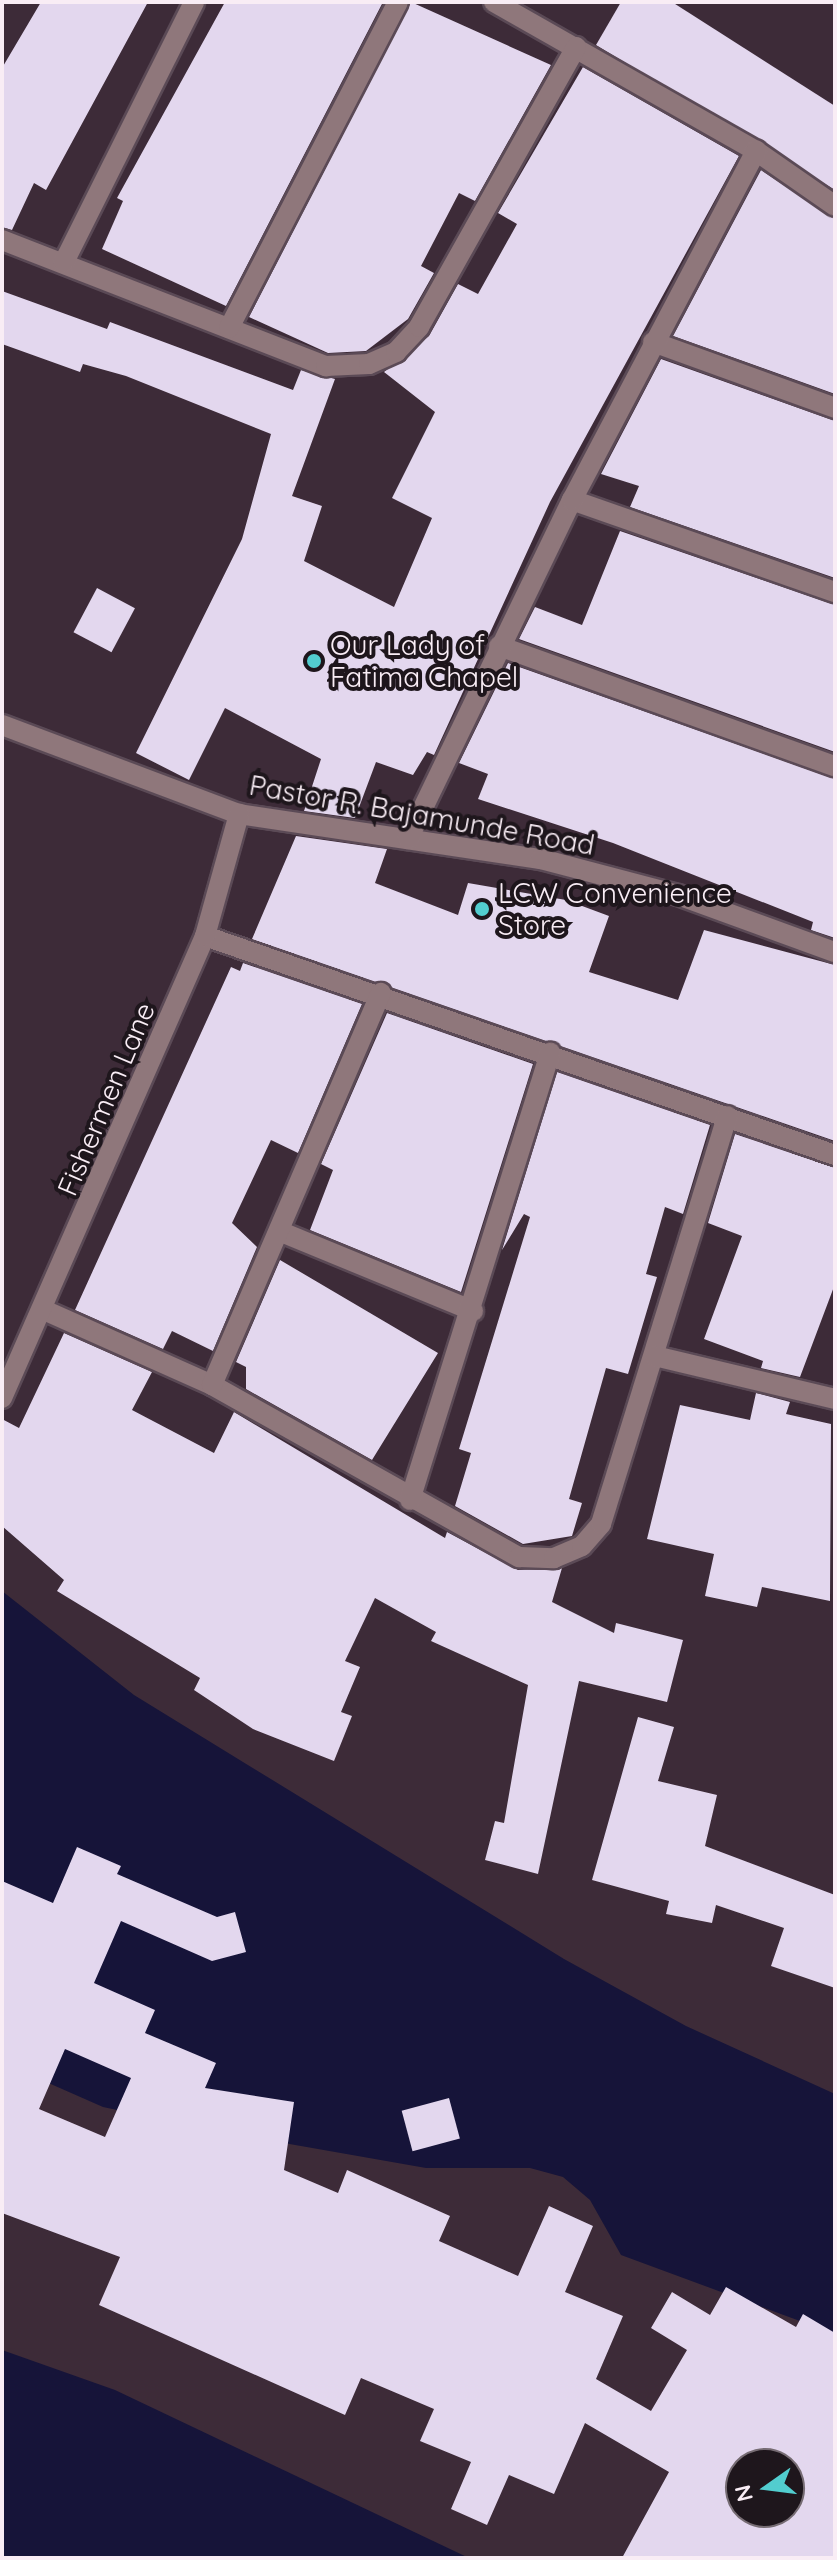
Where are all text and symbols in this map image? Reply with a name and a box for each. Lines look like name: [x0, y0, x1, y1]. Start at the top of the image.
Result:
place label: Our Lady of Fatima Chapel: [330, 628, 518, 694]
marker: Our Lady of Fatima Chapel: [305, 652, 323, 670]
street label: Pastor R. Bajamunde Road: [247, 768, 597, 862]
place label: LCW Convenience Store: [498, 876, 732, 942]
marker: LCW Convenience Store: [473, 900, 491, 918]
street label: Fishermen Lane: [50, 997, 162, 1201]
north arrow: [725, 2448, 805, 2528]
text: N: [728, 2482, 759, 2505]

